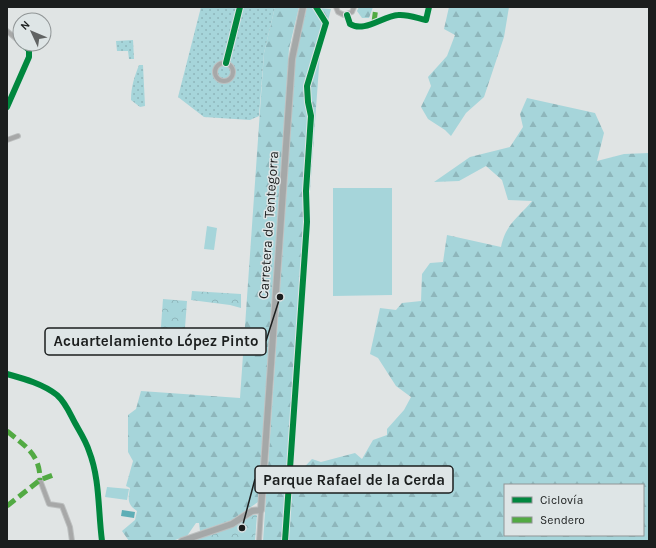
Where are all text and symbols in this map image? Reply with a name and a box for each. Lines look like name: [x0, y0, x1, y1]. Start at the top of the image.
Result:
north arrow: [12, 12, 52, 52]
text: N: [18, 18, 33, 33]
street label: Carretera de Tentegorra: [255, 150, 282, 300]
callout: Acuartelamiento López Pinto: [45, 328, 266, 355]
text: Acuartelamiento López Pinto: [54, 332, 258, 350]
callout: Parque Rafael de la Cerda: [255, 466, 453, 493]
text: Parque Rafael de la Cerda: [263, 471, 445, 489]
legend: [504, 484, 644, 536]
text: Ciclovía: [540, 493, 583, 507]
text: Sendero: [540, 513, 585, 527]

